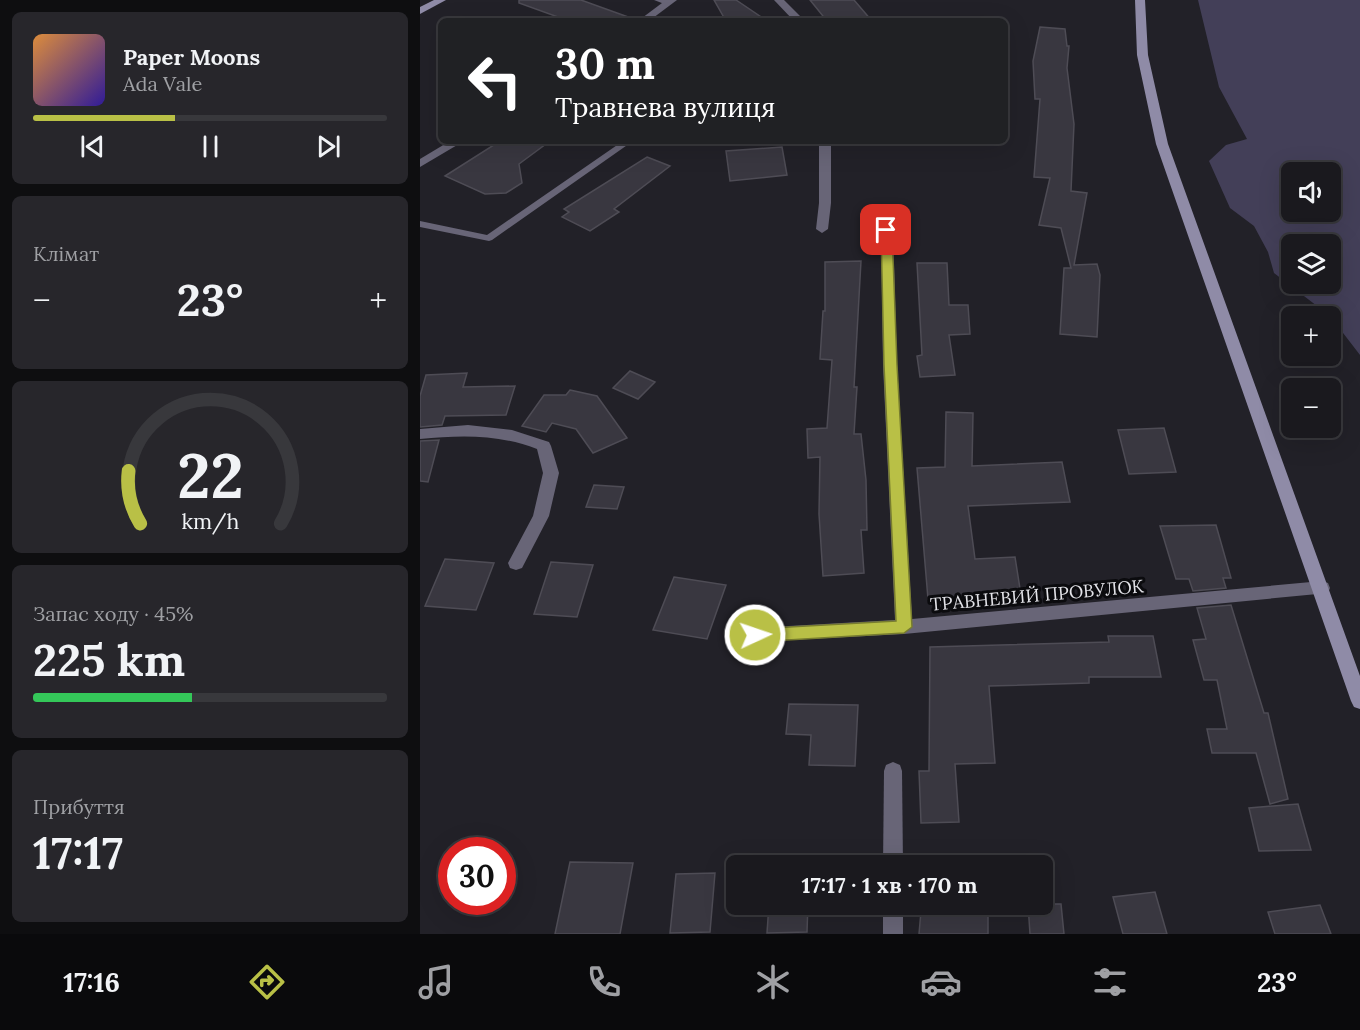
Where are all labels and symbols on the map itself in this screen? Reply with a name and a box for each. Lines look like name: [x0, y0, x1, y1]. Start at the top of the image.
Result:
pin: [860, 204, 911, 255]
street label: ТРАВНЕВИЙ ПРОВУЛОК: [929, 574, 1145, 616]
position arrow: [723, 603, 787, 667]
speed limit sign: 30: [438, 837, 516, 915]

